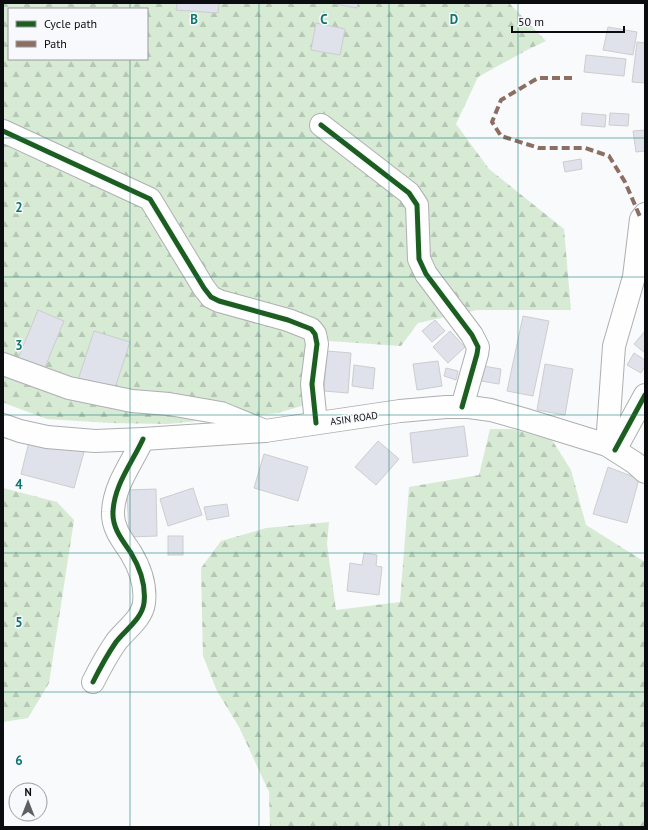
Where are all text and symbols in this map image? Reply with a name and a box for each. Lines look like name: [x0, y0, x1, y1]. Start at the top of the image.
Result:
legend: [8, 8, 148, 60]
scale bar: [512, 8, 624, 34]
text: B: [190, 11, 198, 28]
text: C: [320, 11, 328, 28]
text: D: [450, 11, 458, 28]
text: 50 m: [518, 14, 544, 29]
text: Cycle path: [44, 16, 97, 31]
text: Path: [44, 36, 67, 51]
text: 2: [15, 199, 23, 216]
text: 3: [15, 337, 23, 354]
street label: ASIN ROAD: [329, 409, 379, 428]
text: 4: [15, 476, 23, 493]
text: 5: [15, 614, 23, 631]
text: 6: [15, 752, 23, 769]
north arrow: [8, 782, 48, 822]
text: N: [24, 785, 32, 799]

